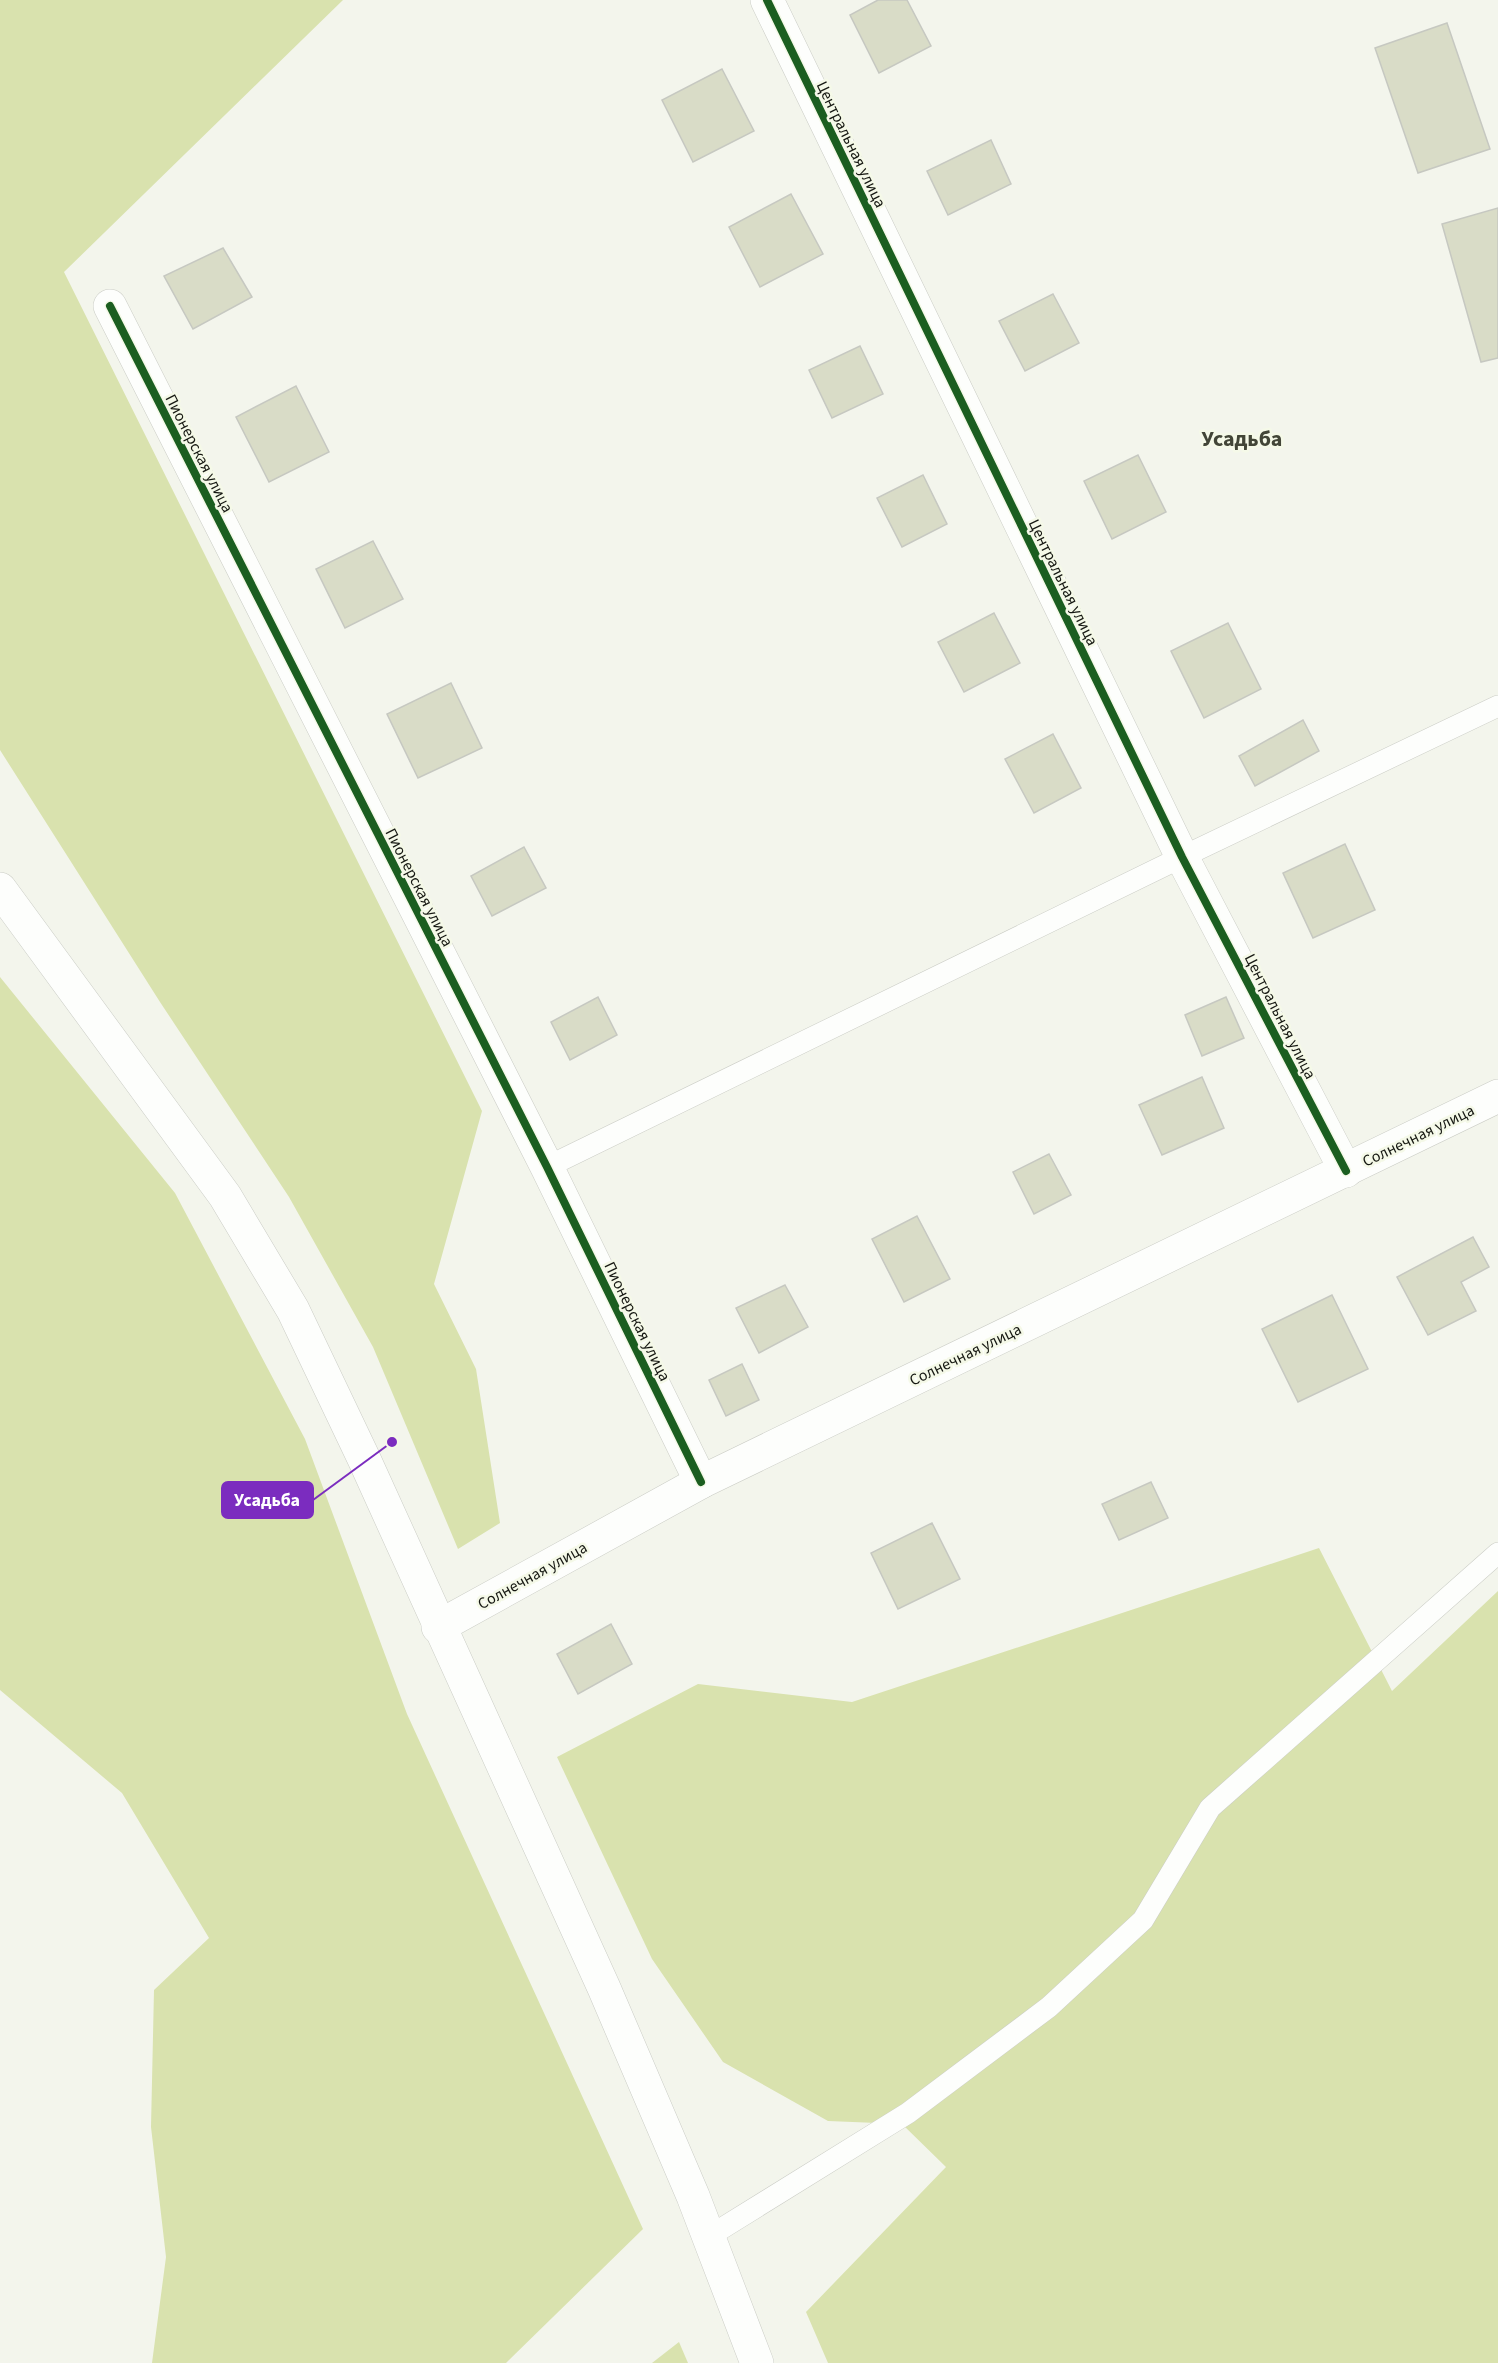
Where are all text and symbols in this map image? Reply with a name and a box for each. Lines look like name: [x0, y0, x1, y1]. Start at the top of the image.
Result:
street label: Центральная улица: [811, 78, 891, 211]
street label: Пионерская улица: [160, 390, 238, 517]
district label: Усадьба: [1202, 423, 1282, 455]
street label: Центральная улица: [1023, 516, 1103, 649]
street label: Пионерская улица: [380, 824, 458, 951]
street label: Центральная улица: [1239, 950, 1321, 1083]
street label: Солнечная улица: [1359, 1099, 1478, 1172]
street label: Пионерская улица: [599, 1258, 676, 1385]
street label: Солнечная улица: [906, 1318, 1025, 1391]
callout: Усадьба: [222, 1482, 313, 1518]
text: Усадьба: [234, 1488, 300, 1513]
street label: Солнечная улица: [474, 1537, 591, 1615]

